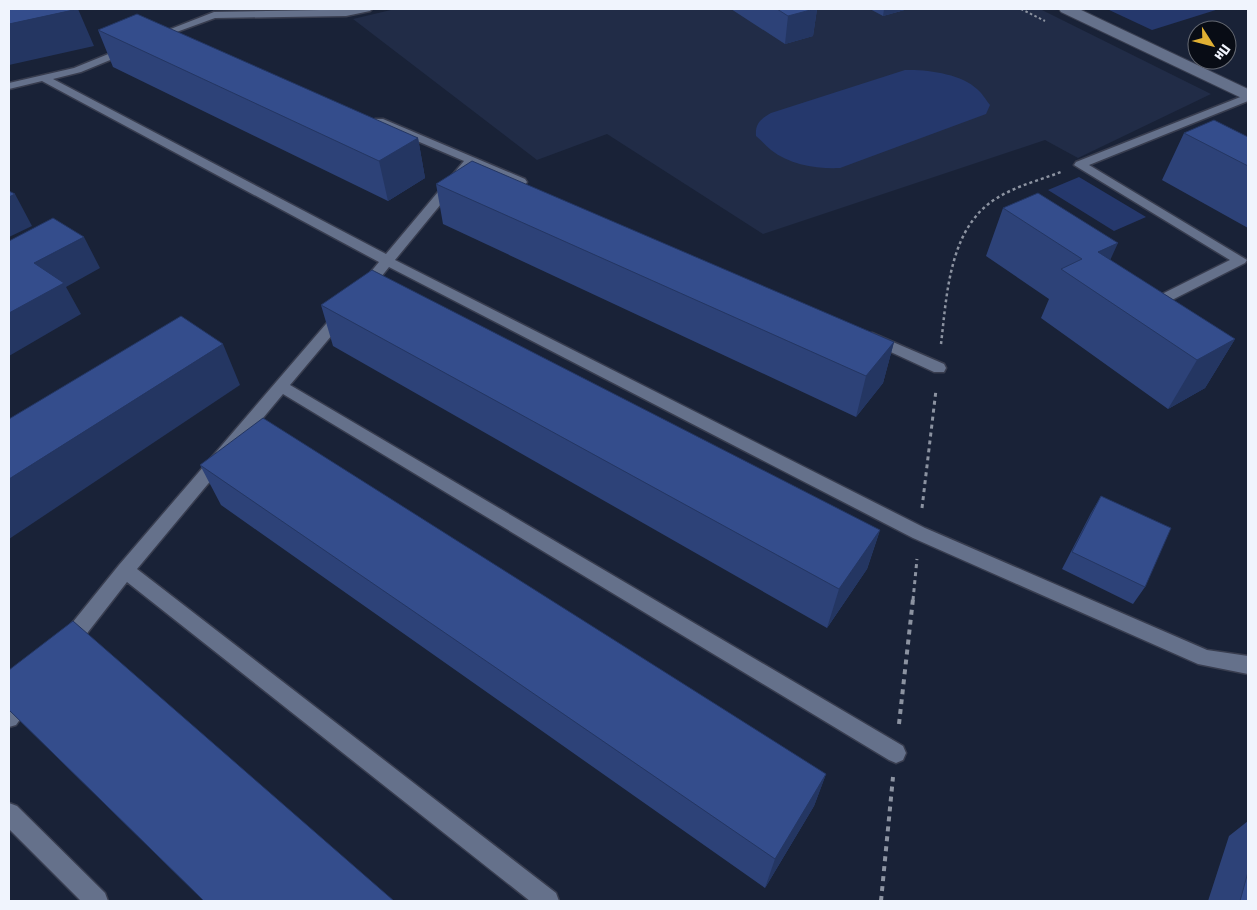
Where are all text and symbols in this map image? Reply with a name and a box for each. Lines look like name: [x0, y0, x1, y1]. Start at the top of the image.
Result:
north arrow: [1187, 20, 1237, 70]
text: Пн: [1211, 41, 1234, 64]

